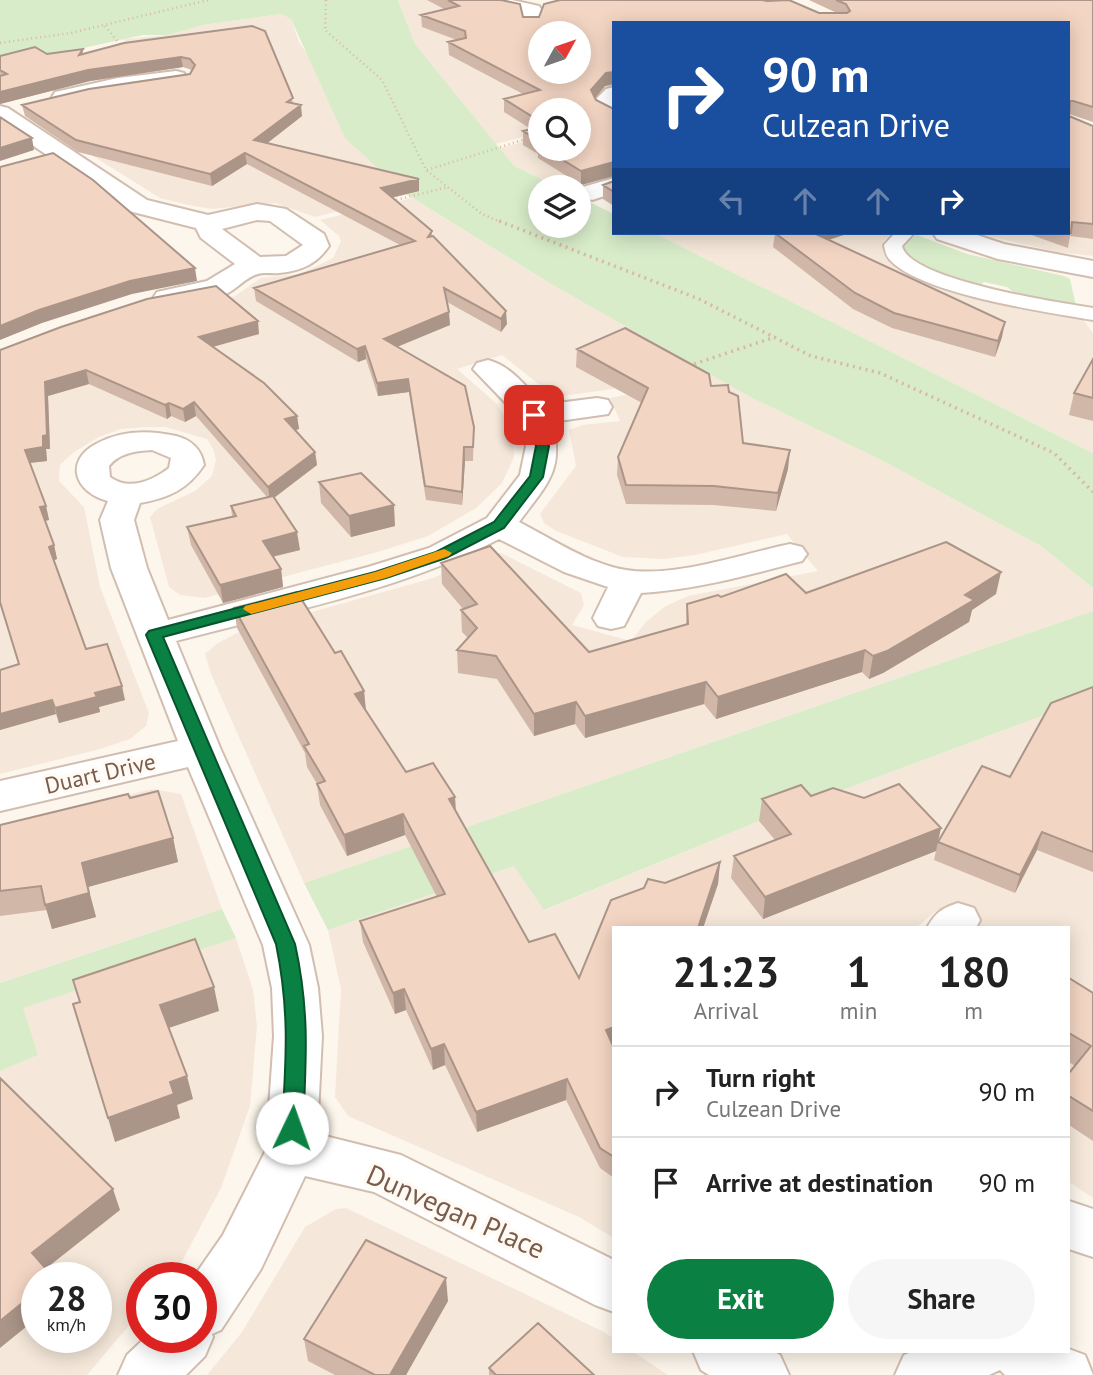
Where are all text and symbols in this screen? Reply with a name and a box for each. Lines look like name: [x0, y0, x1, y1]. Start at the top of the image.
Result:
north arrow: [528, 21, 592, 84]
map controls: [528, 21, 591, 238]
text: 90 m: [762, 42, 869, 106]
icon: right: [647, 49, 738, 140]
button: search: [528, 98, 591, 161]
text: Culzean Drive: [762, 104, 950, 146]
button: layers: [528, 175, 591, 238]
icon: left: [713, 182, 751, 220]
icon: ahead: [786, 182, 824, 220]
icon: ahead: [859, 182, 897, 220]
icon: right: [932, 182, 970, 220]
pin: [504, 385, 564, 445]
icon: arrive: [515, 396, 553, 434]
street label: Duart Drive: [42, 746, 158, 800]
text: 21:23: [673, 944, 779, 999]
text: 1: [847, 944, 870, 999]
text: 180: [938, 944, 1009, 999]
text: Arrival: [694, 996, 758, 1025]
text: min: [840, 996, 877, 1025]
text: m: [964, 996, 983, 1025]
text: Turn right: [706, 1061, 815, 1094]
icon: right: [647, 1073, 685, 1111]
text: 90 m: [979, 1075, 1035, 1108]
position arrow: [255, 1091, 329, 1165]
text: Culzean Drive: [706, 1094, 841, 1123]
street label: Dunvegan Place: [361, 1155, 551, 1267]
icon: arrive: [647, 1164, 685, 1202]
text: Arrive at destination: [706, 1166, 933, 1199]
text: 90 m: [979, 1166, 1035, 1199]
button: Exit: [647, 1259, 834, 1339]
button: Share: [848, 1259, 1035, 1339]
speed limit sign: 30: [126, 1262, 217, 1353]
text: 28: [47, 1275, 86, 1321]
text: km/h: [47, 1313, 86, 1336]

